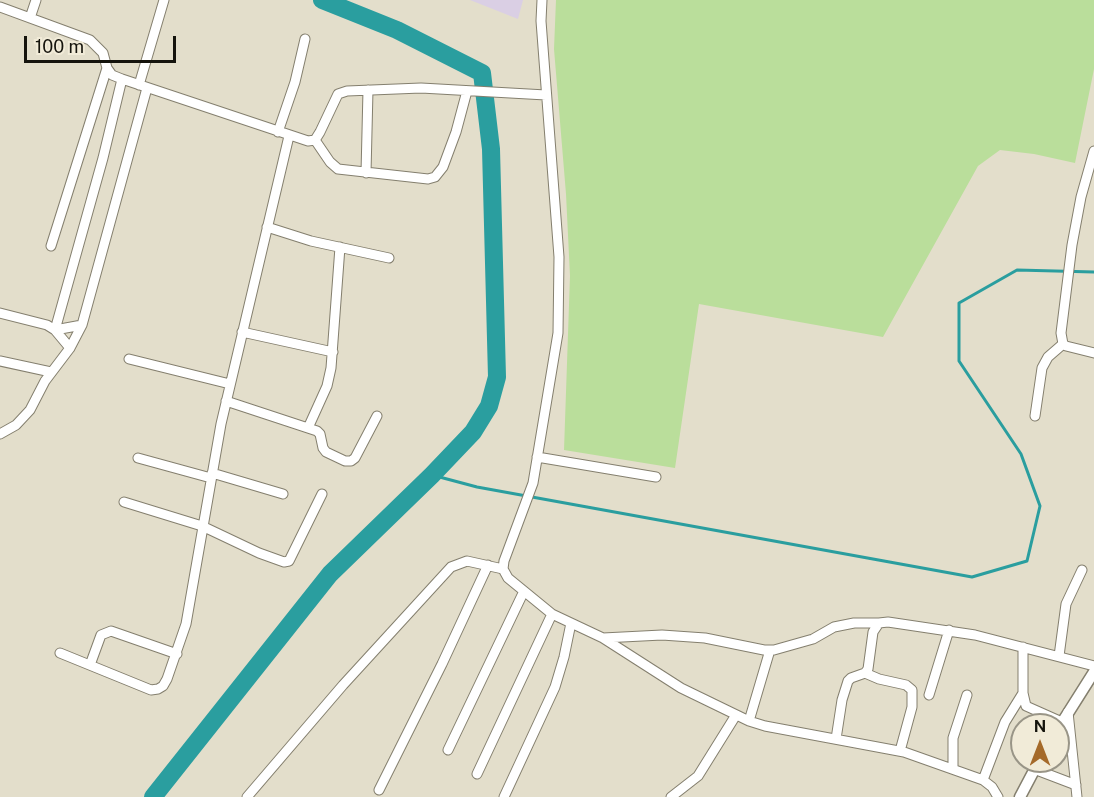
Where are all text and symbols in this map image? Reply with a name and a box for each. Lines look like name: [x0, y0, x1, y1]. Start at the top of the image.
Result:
scale bar: [27, 24, 178, 62]
text: 100 m: [35, 36, 84, 57]
north arrow: [1010, 713, 1070, 773]
text: N: [1034, 717, 1046, 736]

